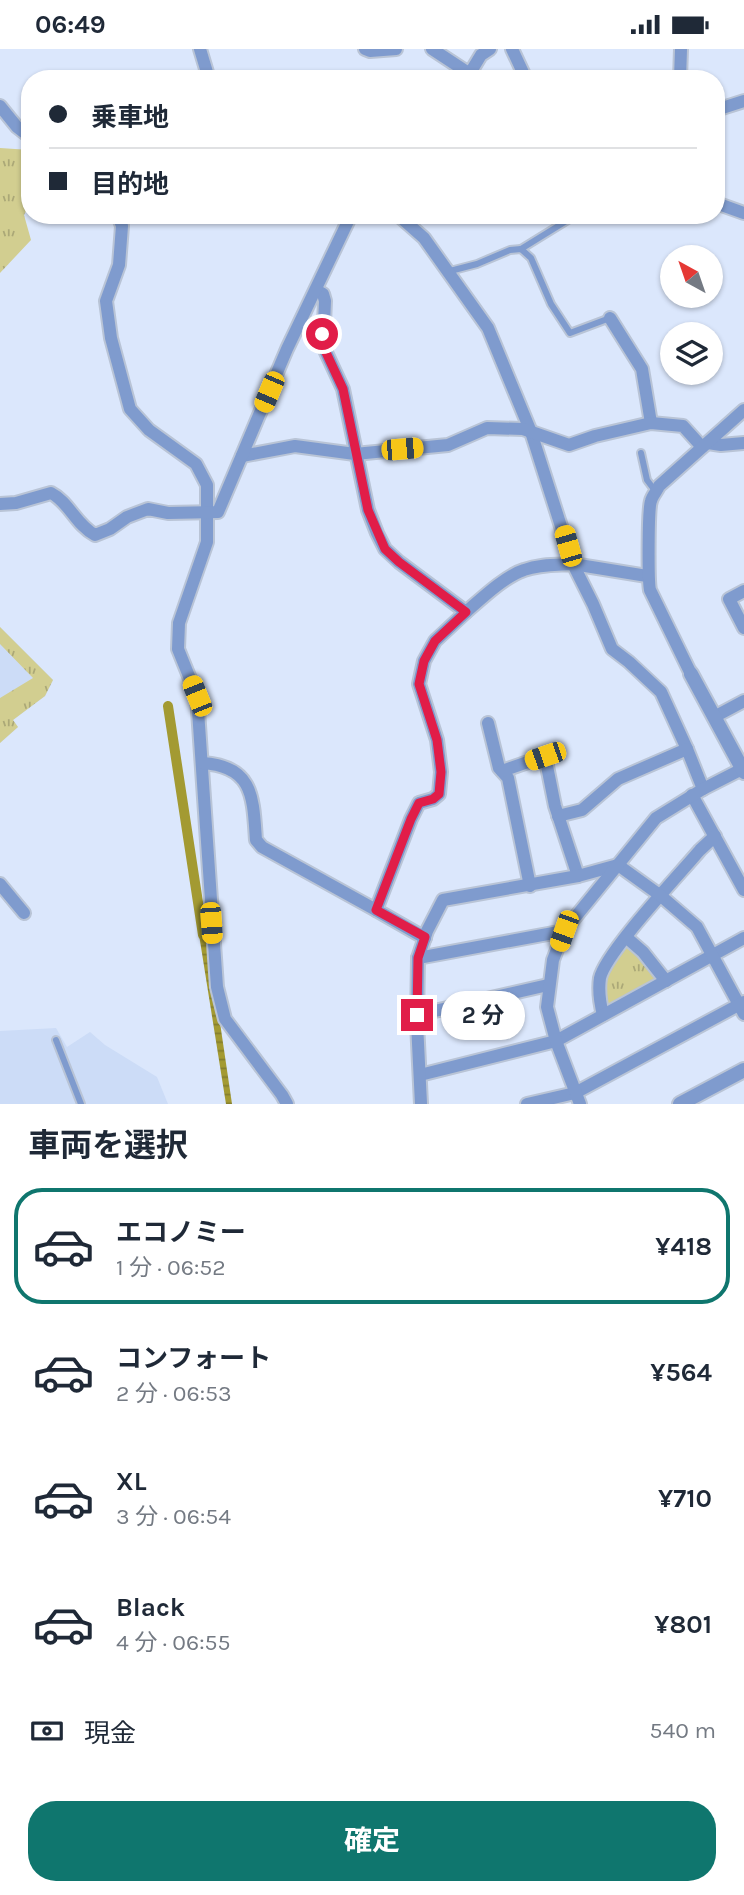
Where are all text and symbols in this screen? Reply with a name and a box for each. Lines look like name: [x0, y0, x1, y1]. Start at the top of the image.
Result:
text: 06:49: [35, 9, 106, 40]
text: 乗車地: [91, 102, 169, 133]
text: 目的地: [91, 169, 169, 200]
north arrow: [660, 245, 723, 308]
map controls: [660, 245, 723, 385]
route start: [306, 318, 338, 350]
button: layers: [660, 322, 723, 385]
car: [252, 369, 287, 415]
car: [381, 437, 424, 461]
car: [553, 523, 584, 569]
car: [180, 673, 215, 719]
car: [522, 739, 569, 773]
car: [200, 901, 223, 945]
car: [547, 908, 582, 954]
callout: 2 分: [442, 991, 526, 1039]
route end: [401, 999, 433, 1031]
text: 2 分: [462, 1002, 504, 1029]
text: 車両を選択: [28, 1127, 188, 1164]
icon: car: [32, 1215, 95, 1278]
text: エコノミー: [116, 1217, 246, 1248]
text: ¥418: [655, 1231, 712, 1262]
text: 1 分 · 06:52: [116, 1254, 226, 1281]
icon: car: [32, 1341, 95, 1404]
text: コンフォート: [116, 1343, 271, 1374]
text: ¥564: [650, 1357, 712, 1388]
text: 2 分 · 06:53: [116, 1380, 232, 1407]
text: XL: [116, 1466, 147, 1497]
icon: car: [32, 1467, 95, 1530]
text: ¥710: [658, 1483, 712, 1514]
text: 3 分 · 06:54: [116, 1503, 231, 1530]
text: Black: [116, 1592, 185, 1623]
icon: car: [32, 1593, 95, 1656]
text: ¥801: [654, 1609, 712, 1640]
text: 4 分 · 06:55: [116, 1629, 230, 1656]
icon: cash: [28, 1712, 66, 1750]
text: 540 m: [650, 1717, 716, 1744]
text: 現金: [84, 1718, 136, 1749]
button: 確定: [28, 1801, 716, 1881]

